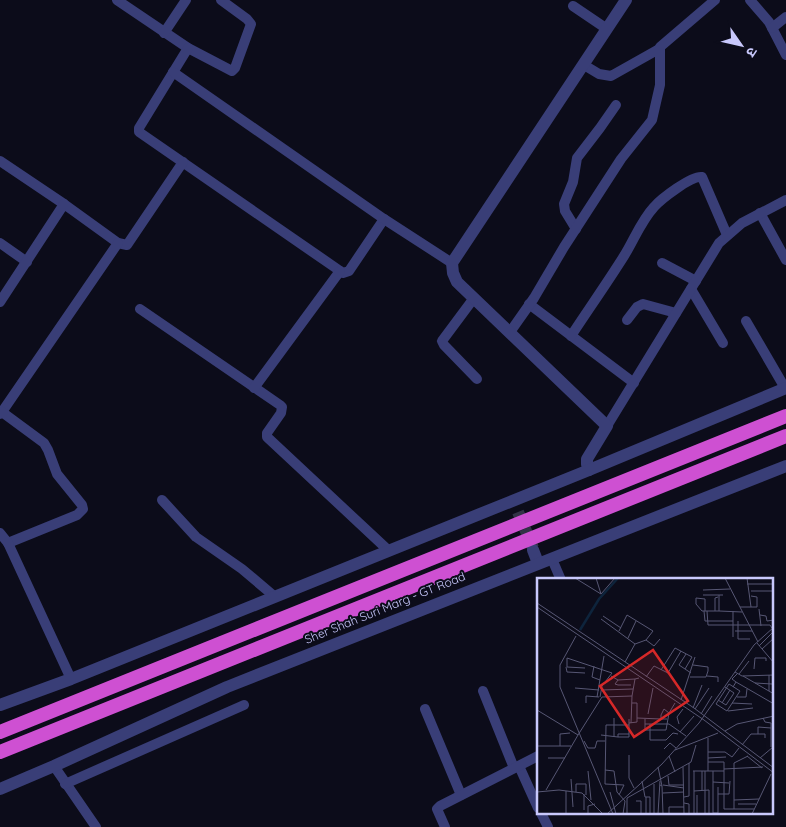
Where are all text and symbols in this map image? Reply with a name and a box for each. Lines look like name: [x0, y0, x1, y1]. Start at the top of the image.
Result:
north arrow: [716, 20, 766, 70]
text: उ: [742, 44, 762, 61]
street label: Sher Shah Suri Marg - GT Road: [302, 568, 467, 647]
inset map: [537, 578, 774, 814]

